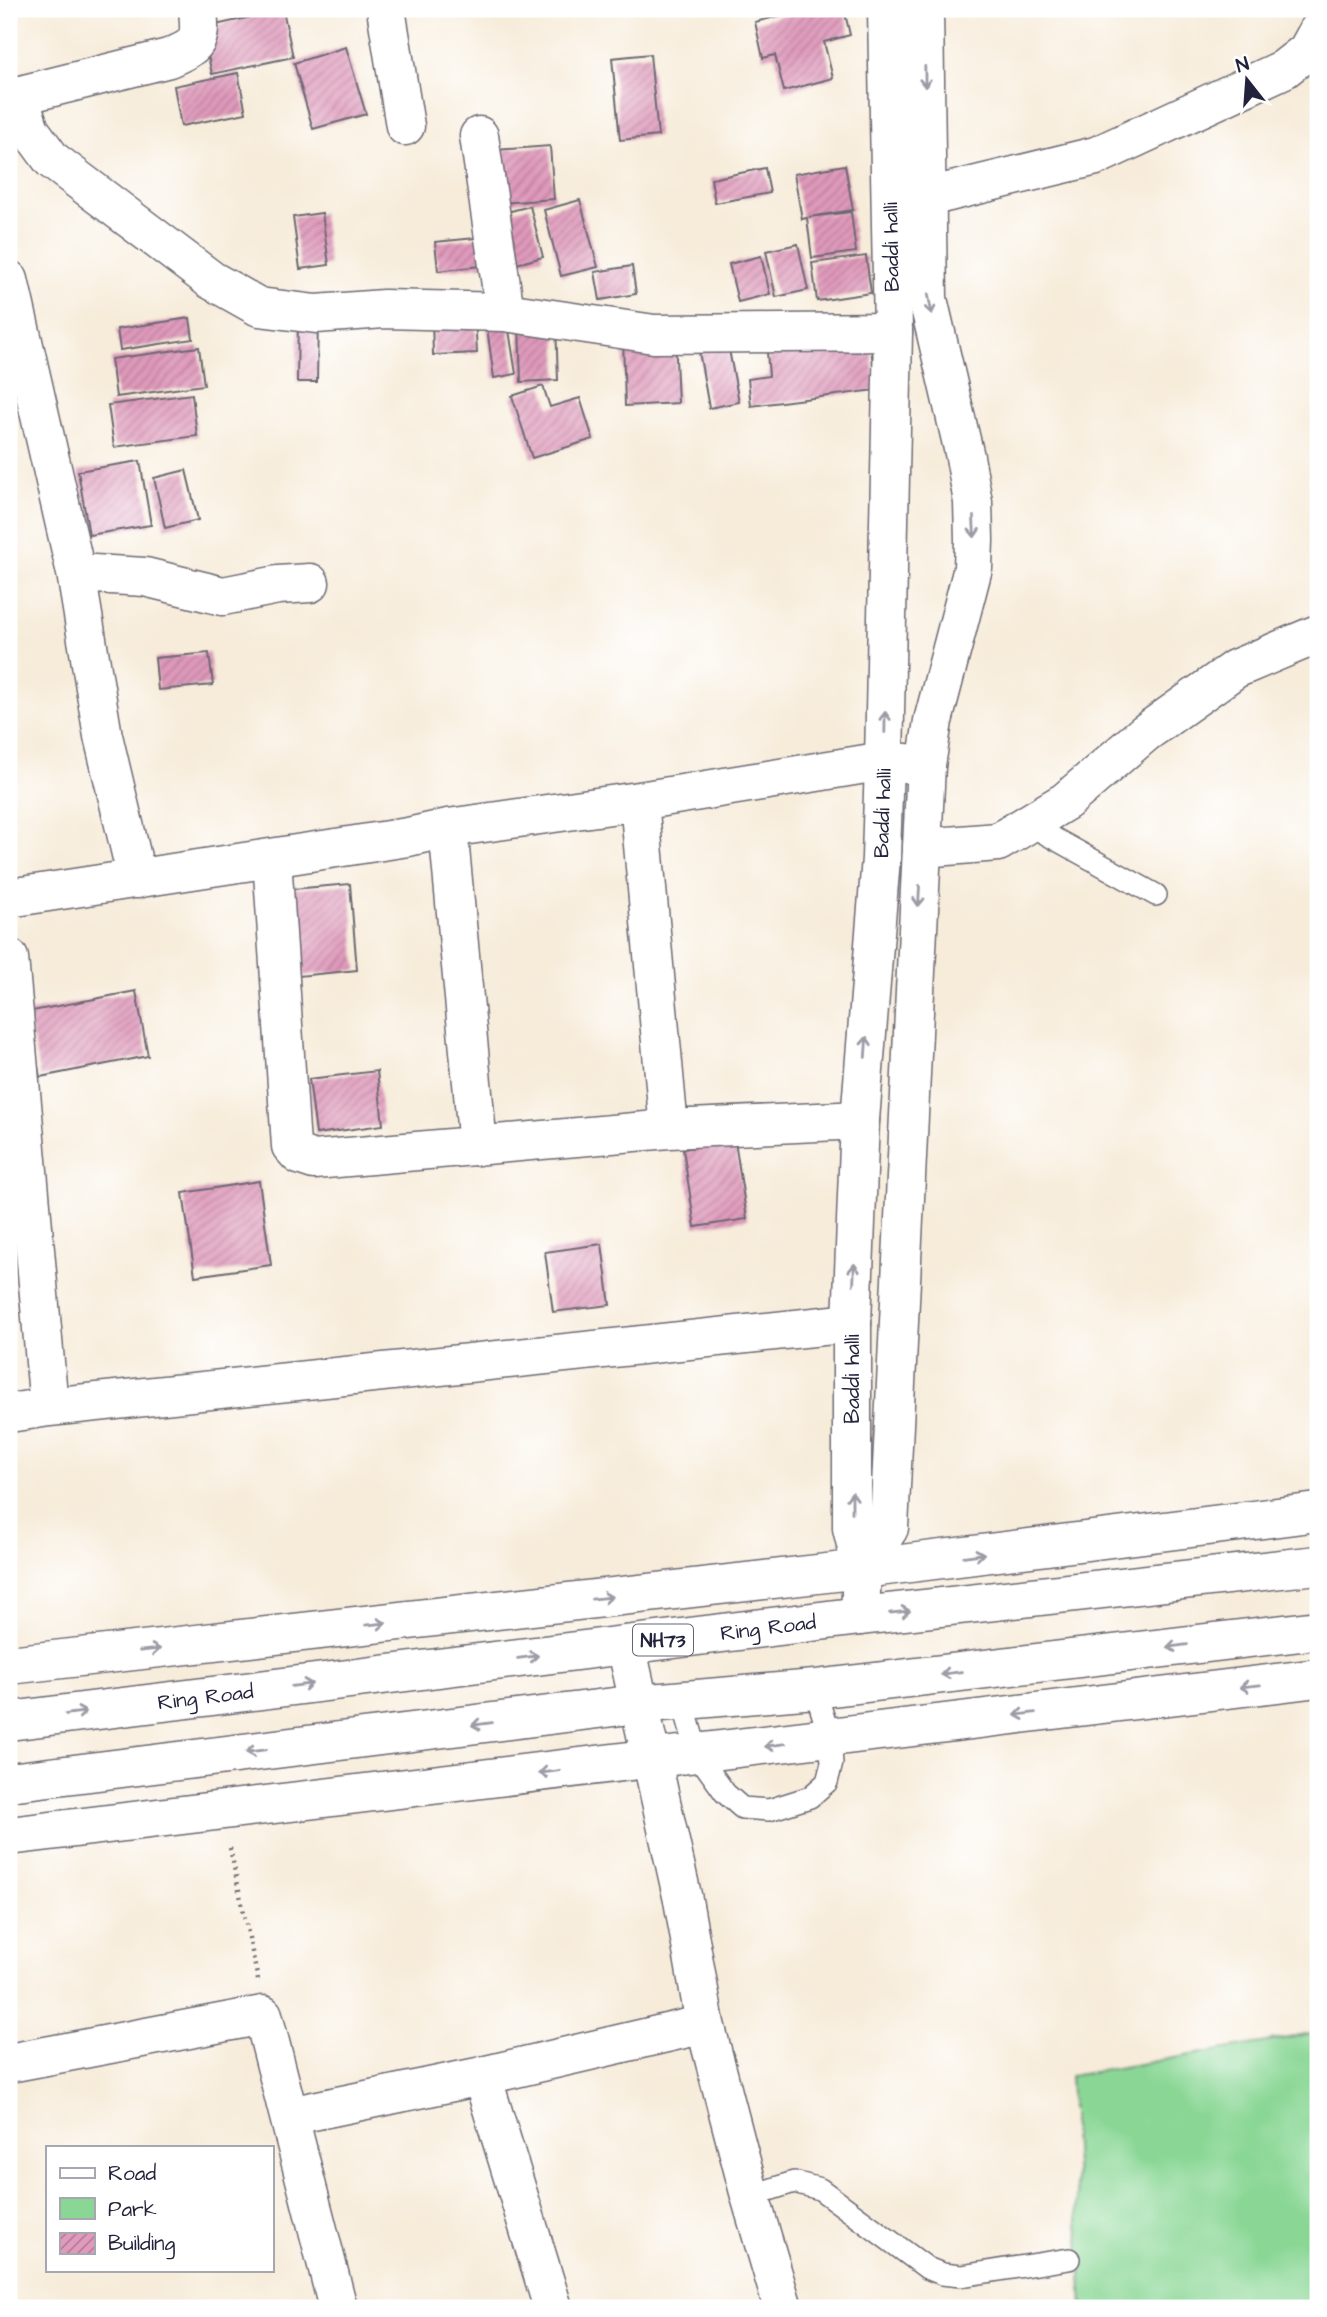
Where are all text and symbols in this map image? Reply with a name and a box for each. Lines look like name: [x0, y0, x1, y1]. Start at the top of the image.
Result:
north arrow: [1212, 46, 1282, 116]
text: N: [1233, 51, 1252, 80]
one-way arrow: [919, 65, 932, 88]
street label: Baddi halli: [876, 202, 907, 292]
one-way arrow: [924, 292, 938, 315]
one-way arrow: [967, 515, 980, 538]
one-way arrow: [878, 711, 891, 734]
street label: Baddi halli: [867, 768, 899, 859]
one-way arrow: [912, 884, 925, 907]
one-way arrow: [860, 1036, 873, 1059]
one-way arrow: [848, 1263, 861, 1286]
street label: Baddi halli: [838, 1334, 867, 1424]
one-way arrow: [845, 1491, 859, 1514]
one-way arrow: [962, 1548, 985, 1561]
one-way arrow: [590, 1592, 613, 1605]
one-way arrow: [888, 1605, 911, 1618]
street label: Ring Road: [719, 1608, 818, 1648]
one-way arrow: [364, 1617, 386, 1630]
road number: NH73: [633, 1624, 693, 1656]
one-way arrow: [1167, 1640, 1189, 1653]
one-way arrow: [138, 1643, 160, 1656]
one-way arrow: [516, 1651, 539, 1664]
one-way arrow: [941, 1666, 963, 1679]
street label: Ring Road: [156, 1677, 255, 1718]
one-way arrow: [290, 1679, 313, 1692]
one-way arrow: [1240, 1680, 1262, 1693]
one-way arrow: [65, 1707, 87, 1720]
one-way arrow: [1014, 1708, 1037, 1721]
one-way arrow: [471, 1717, 494, 1730]
one-way arrow: [764, 1739, 786, 1752]
one-way arrow: [245, 1745, 268, 1758]
one-way arrow: [538, 1766, 561, 1779]
legend: [46, 2146, 273, 2272]
text: Road: [108, 2159, 156, 2188]
text: Park: [108, 2195, 157, 2224]
text: Building: [108, 2229, 176, 2260]

